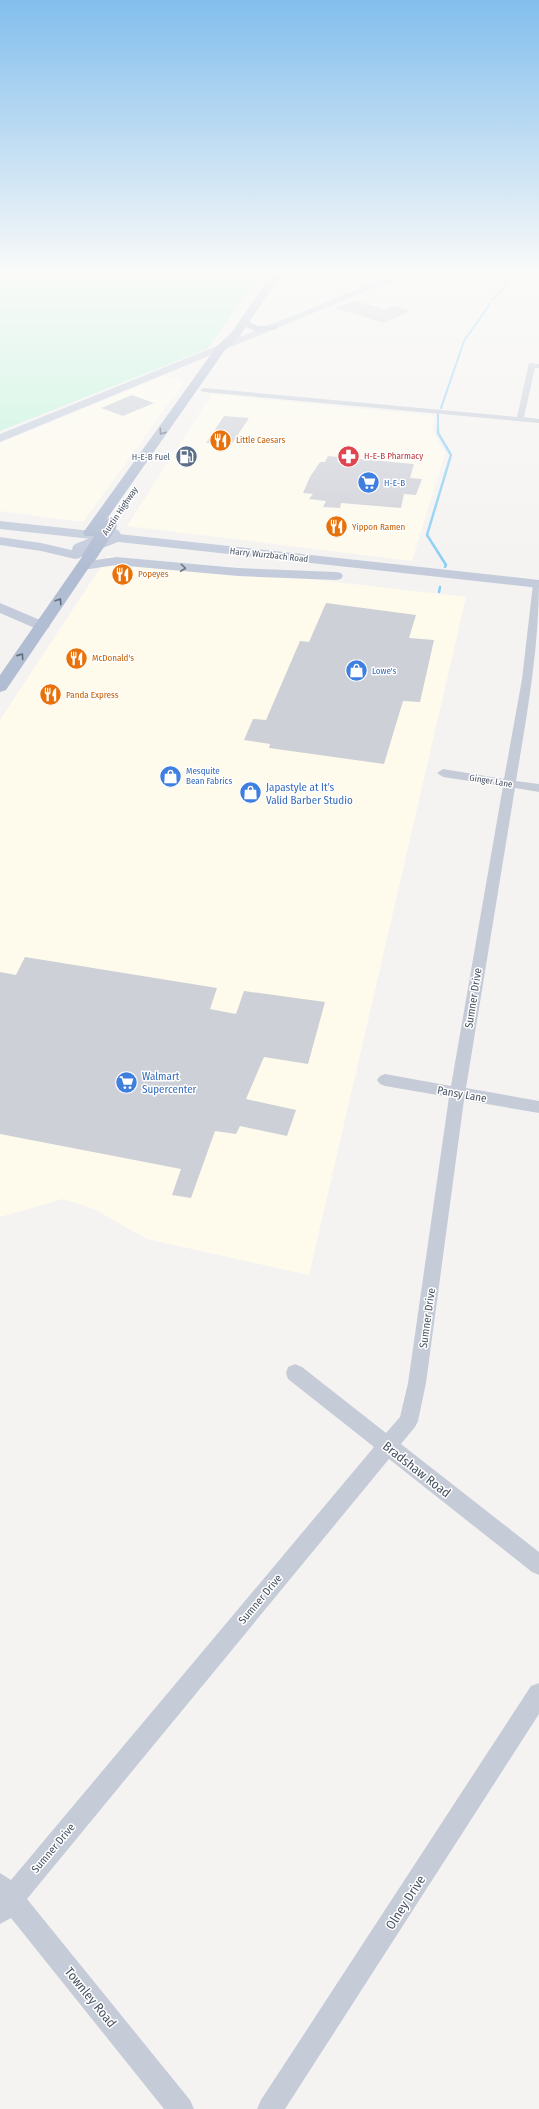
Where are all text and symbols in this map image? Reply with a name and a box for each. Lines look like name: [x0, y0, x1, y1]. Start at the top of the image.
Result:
restaurant icon: Little Caesars: [207, 427, 233, 453]
one-way arrow: [160, 428, 167, 435]
place label: Little Caesars: [236, 435, 285, 445]
pharmacy icon: H-E-B Pharmacy: [336, 443, 362, 469]
fuel station icon: H-E-B Fuel: [173, 444, 199, 470]
place label: H-E-B Pharmacy: [364, 451, 423, 461]
place label: H-E-B Fuel: [132, 452, 171, 462]
supermarket icon: H-E-B: [356, 470, 382, 496]
place label: H-E-B: [384, 478, 405, 488]
street label: Austin Highway: [100, 485, 140, 537]
restaurant icon: Yippon Ramen: [324, 514, 350, 540]
place label: Yippon Ramen: [352, 522, 406, 532]
street label: Harry Wurzbach Road: [229, 546, 309, 564]
restaurant icon: Popeyes: [110, 561, 136, 587]
one-way arrow: [180, 563, 186, 572]
place label: Popeyes: [138, 569, 169, 579]
one-way arrow: [54, 599, 61, 606]
restaurant icon: McDonald's: [63, 645, 89, 671]
one-way arrow: [16, 653, 24, 660]
place label: McDonald's: [92, 653, 134, 663]
shop icon: Lowe's: [344, 658, 370, 684]
place label: Lowe's: [372, 666, 397, 676]
restaurant icon: Panda Express: [38, 682, 64, 708]
place label: Panda Express: [66, 690, 119, 700]
shop icon: Mesquite Bean Fabrics: [158, 763, 184, 789]
place label: Mesquite Bean Fabrics: [186, 766, 232, 786]
street label: Ginger Lane: [469, 773, 514, 789]
shop icon: Japastyle at It’s Valid Barber Studio: [238, 780, 264, 806]
place label: Japastyle at It’s Valid Barber Studio: [266, 781, 353, 807]
street label: Sumner Drive: [462, 967, 485, 1029]
supermarket icon: Walmart Supercenter: [114, 1069, 140, 1095]
place label: Walmart Supercenter: [142, 1070, 197, 1096]
street label: Pansy Lane: [436, 1084, 488, 1105]
street label: Sumner Drive: [417, 1287, 438, 1349]
street label: Bradshaw Road: [380, 1438, 454, 1500]
street label: Sumner Drive: [236, 1572, 285, 1627]
street label: Sumner Drive: [29, 1821, 78, 1876]
street label: Olney Drive: [382, 1873, 428, 1932]
street label: Townley Road: [62, 1964, 119, 2030]

